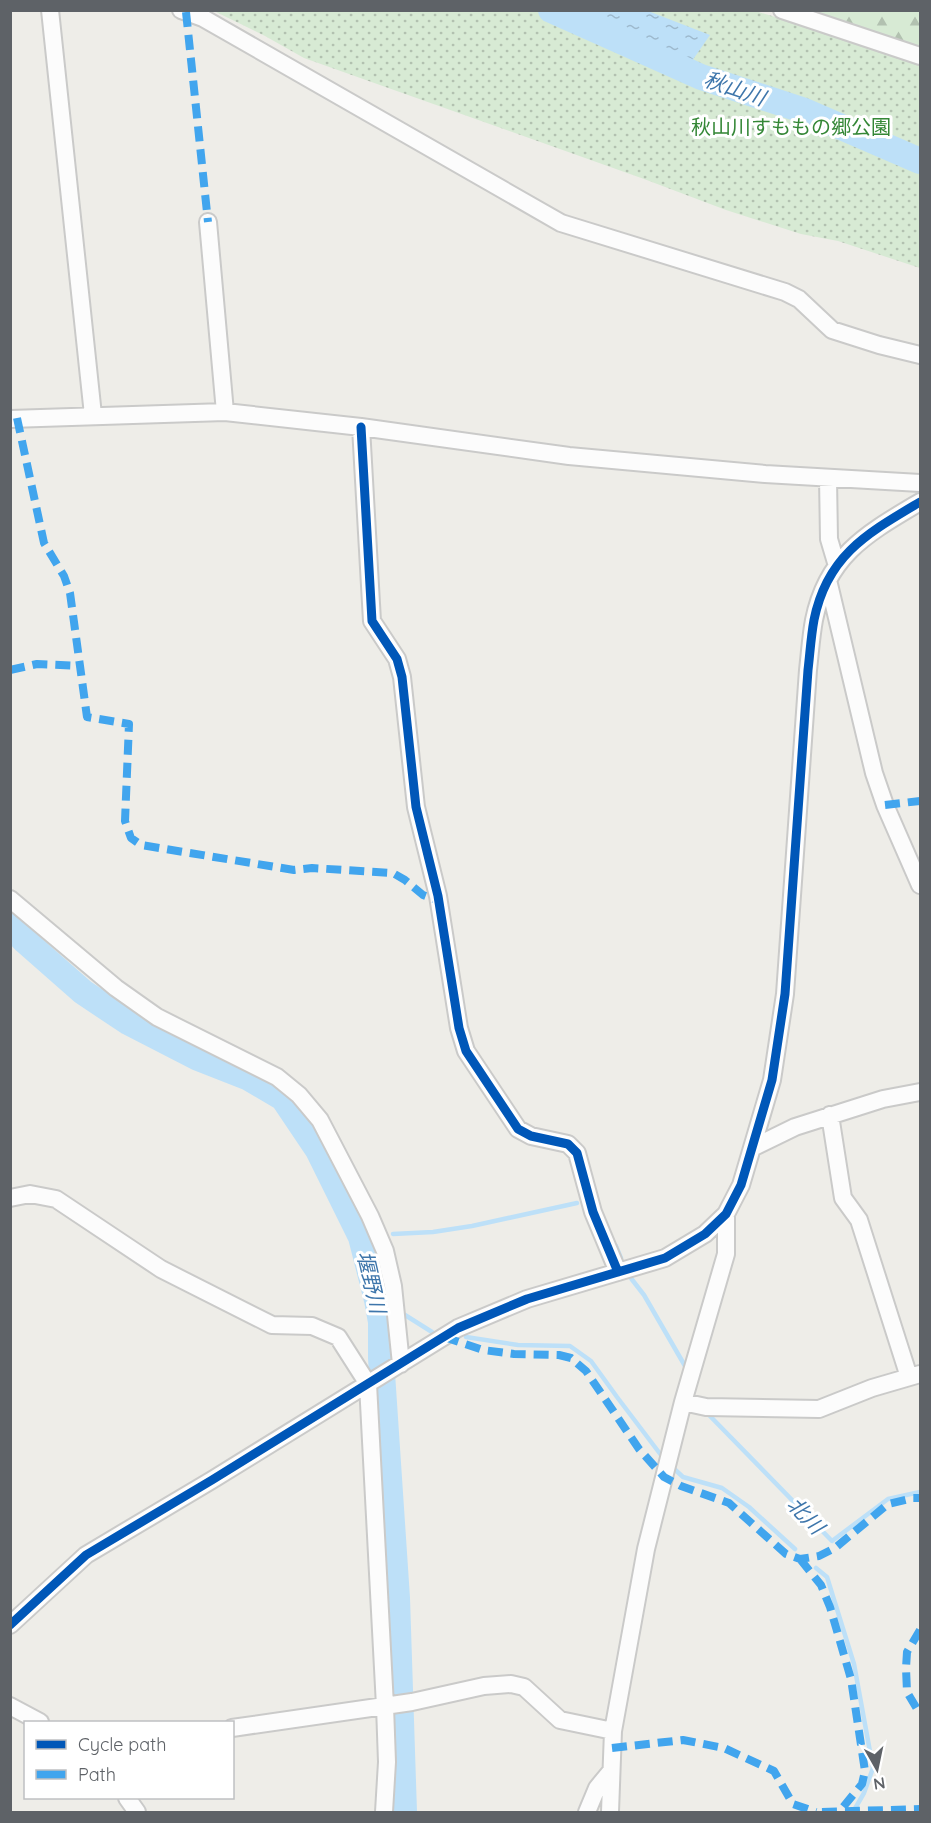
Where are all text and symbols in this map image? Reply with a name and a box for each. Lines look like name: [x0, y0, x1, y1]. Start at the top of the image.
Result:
water label: 秋山川: [701, 65, 771, 111]
park label: 秋山川すももの郷公園: [691, 114, 891, 139]
water label: 堰野川: [352, 1248, 392, 1318]
water label: 北川: [782, 1491, 831, 1541]
legend: [24, 1721, 234, 1799]
text: Cycle path: [78, 1733, 166, 1756]
north arrow: [847, 1739, 907, 1799]
text: Path: [78, 1763, 116, 1786]
text: N: [872, 1773, 887, 1795]

